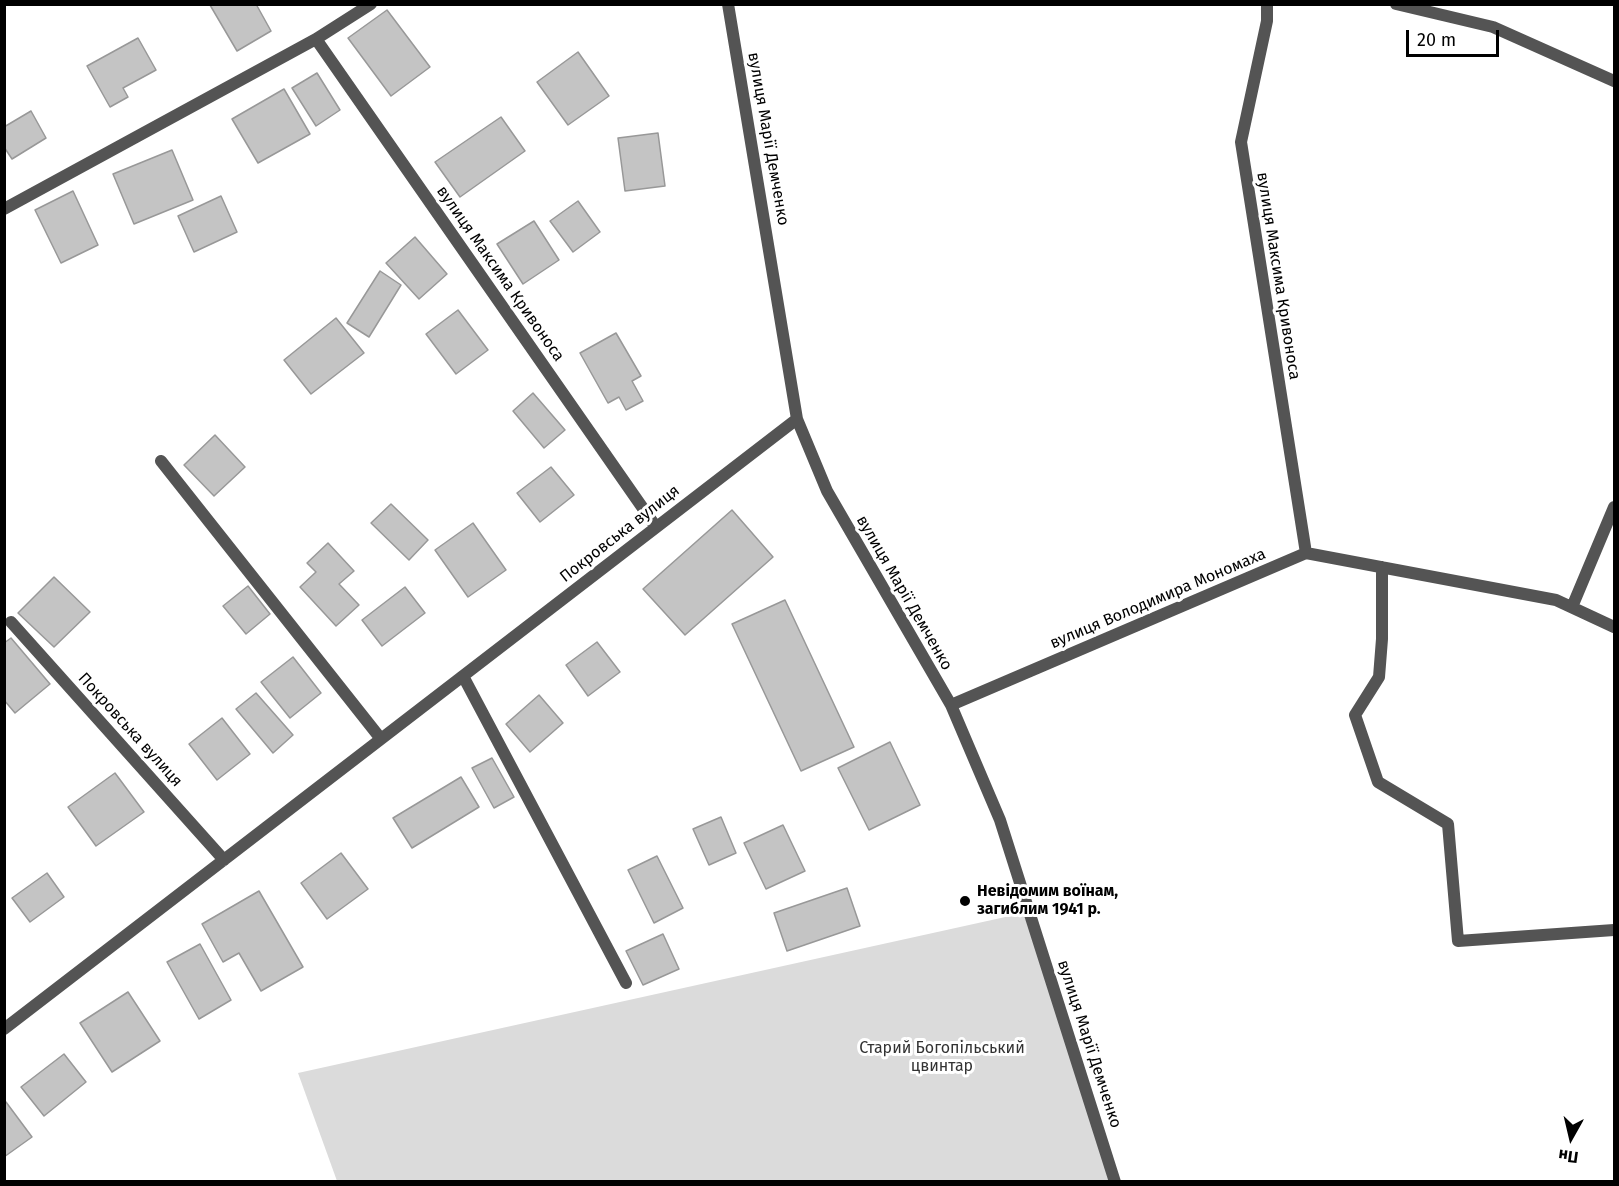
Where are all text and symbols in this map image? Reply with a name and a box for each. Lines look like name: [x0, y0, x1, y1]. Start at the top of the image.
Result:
scale bar: [1409, 18, 1502, 56]
text: 20 m: [1417, 29, 1456, 51]
street label: вулиця Марії Демченко: [743, 51, 793, 227]
street label: вулиця Максима Кривоноса: [1252, 171, 1304, 381]
street label: вулиця Максима Кривоноса: [432, 183, 568, 365]
street label: Покровська вулиця: [556, 481, 684, 587]
street label: вулиця Марії Демченко: [852, 512, 956, 674]
street label: вулиця Володимира Мономаха: [1047, 545, 1269, 653]
street label: Покровська вулиця: [74, 669, 186, 791]
place label: Невідомим воїнам, загиблим 1941 р.: [977, 882, 1118, 920]
marker: Невідомим воїнам, загиблим 1941 р.: [958, 894, 972, 908]
street label: вулиця Марії Демченко: [1053, 958, 1125, 1130]
park label: Старий Богопільський цвинтар: [859, 1039, 1025, 1077]
north arrow: [1541, 1108, 1601, 1168]
text: Пн: [1557, 1146, 1580, 1167]

